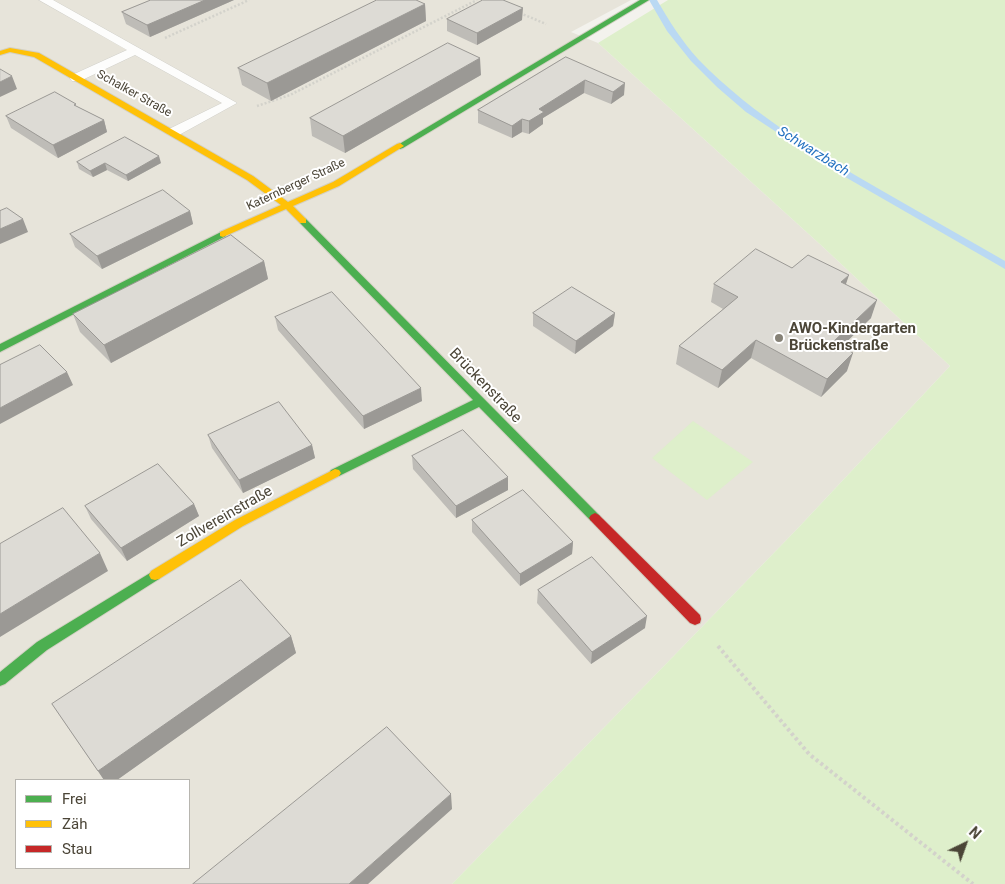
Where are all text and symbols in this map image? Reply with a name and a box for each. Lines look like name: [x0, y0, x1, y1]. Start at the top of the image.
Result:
street label: Schalker Straße: [94, 67, 174, 121]
water label: Schwarzbach: [774, 123, 852, 181]
street label: Katernberger Straße: [244, 156, 348, 214]
place label: AWO-Kindergarten Brückenstraße: [789, 320, 916, 355]
marker: AWO-Kindergarten Brückenstraße: [773, 332, 785, 344]
street label: Brückenstraße: [445, 345, 525, 427]
street label: Zollvereinstraße: [174, 482, 276, 552]
legend: [15, 779, 190, 869]
text: Frei: [62, 790, 87, 808]
text: Zäh: [62, 815, 87, 833]
north arrow: [940, 819, 990, 869]
text: N: [966, 824, 984, 842]
text: Stau: [62, 840, 92, 858]

